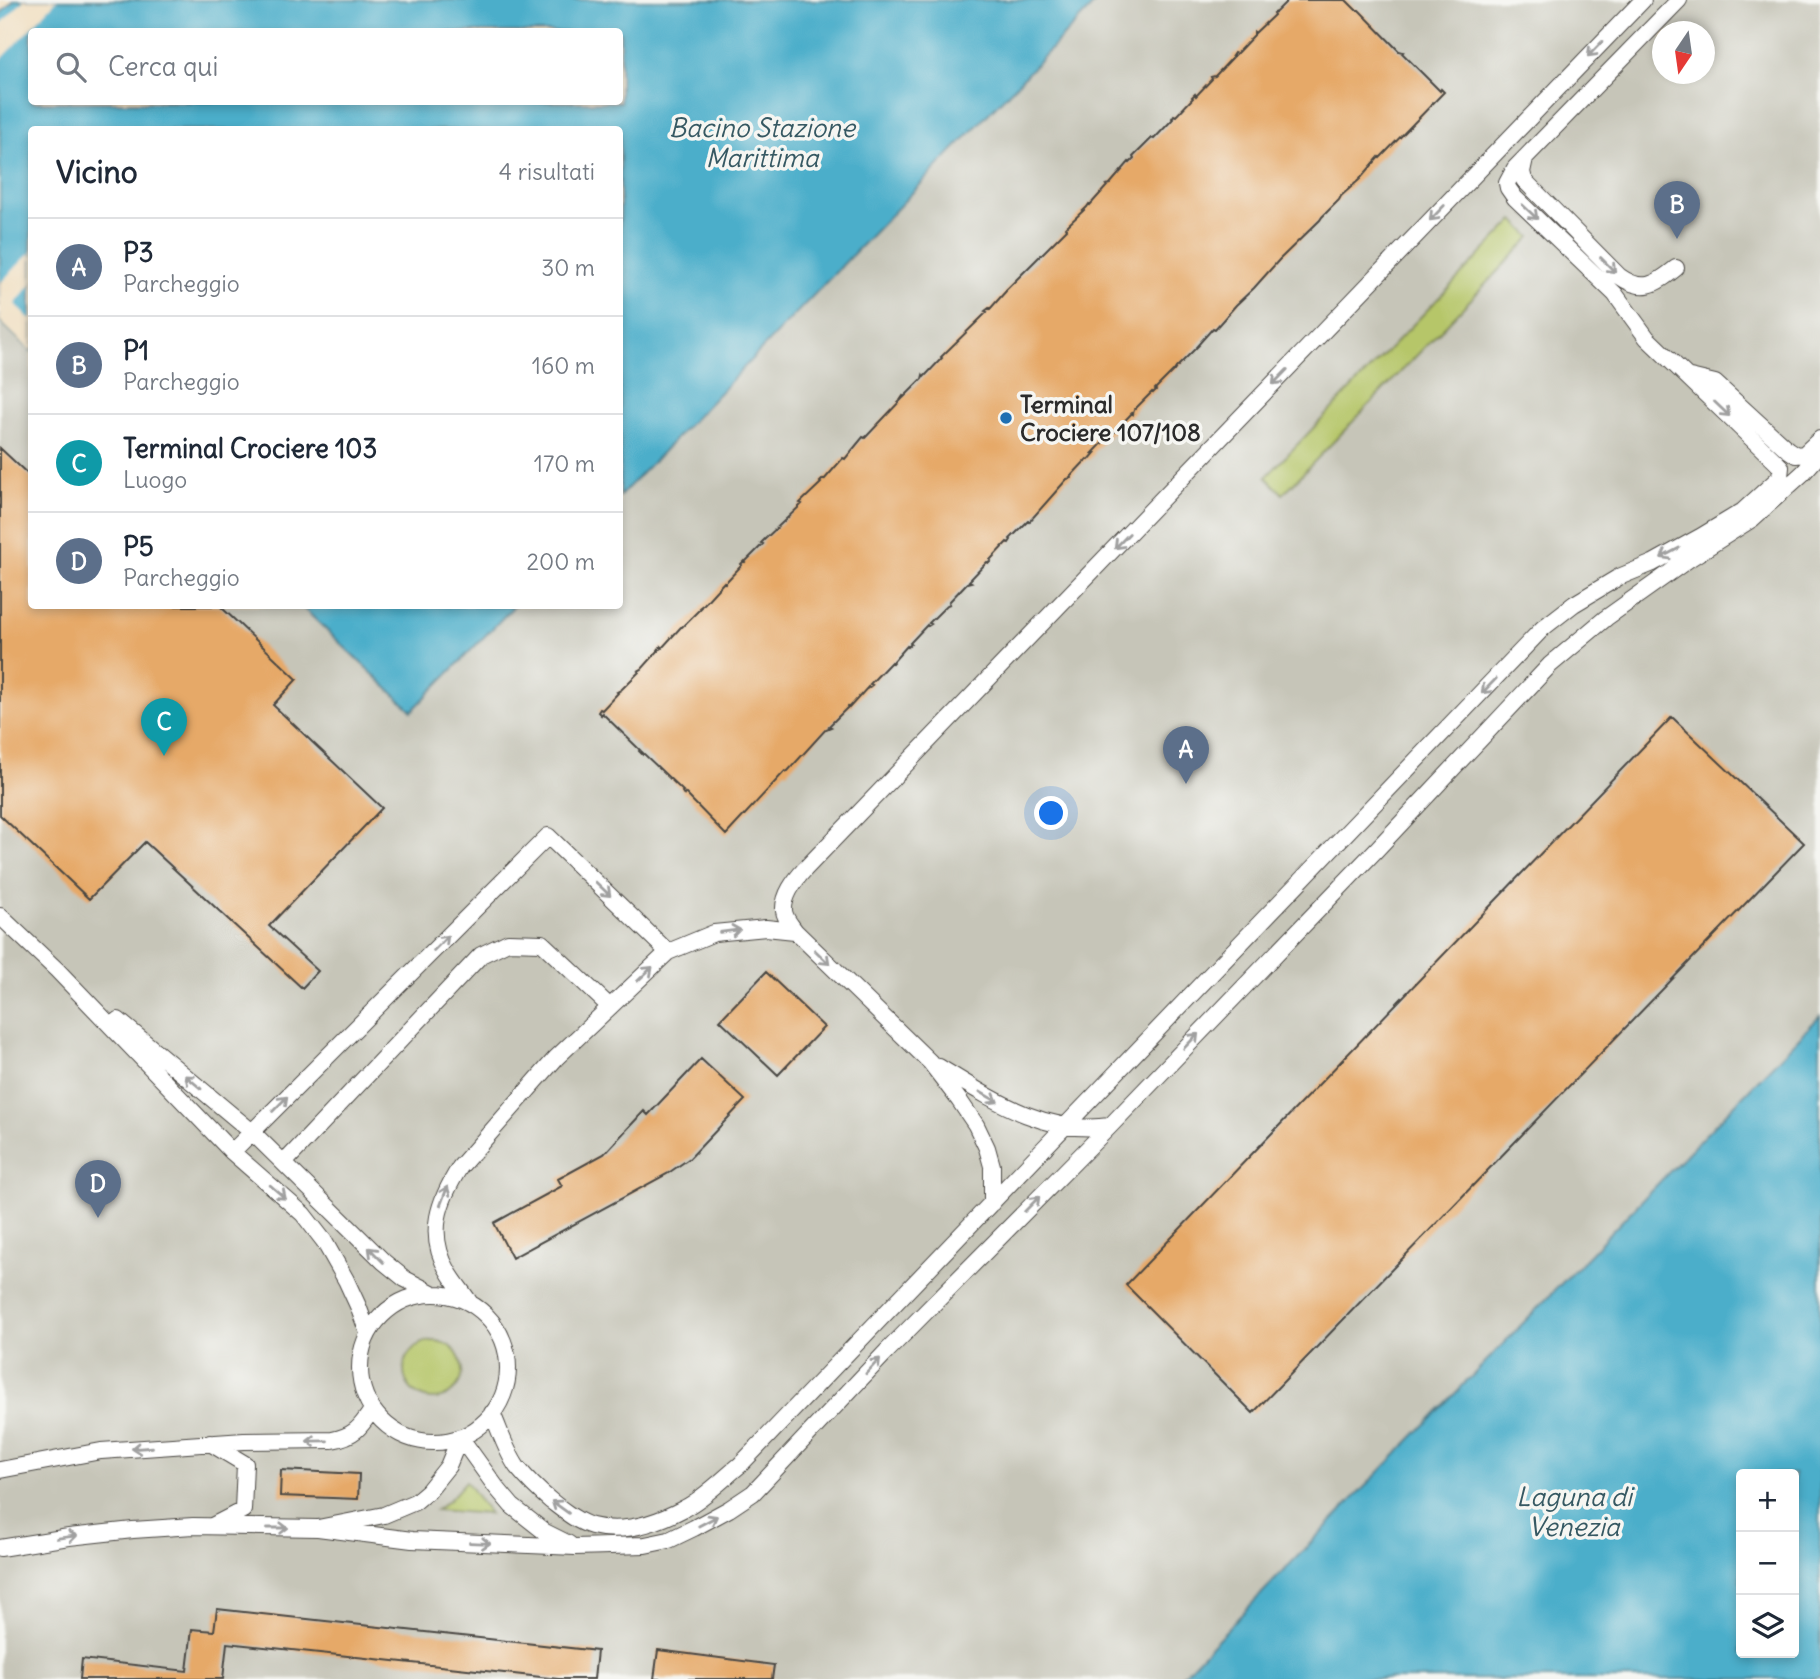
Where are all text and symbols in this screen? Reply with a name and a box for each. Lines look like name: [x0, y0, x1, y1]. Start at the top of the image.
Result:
north arrow: [1652, 21, 1715, 84]
search box: [28, 28, 623, 105]
one-way arrow: [1587, 40, 1604, 57]
icon: search: [52, 48, 90, 86]
text: Cerca qui: [108, 50, 218, 83]
water label: Bacino Stazione Marittima: [669, 111, 857, 174]
text: Vicino: [56, 153, 138, 191]
text: 4 risultati: [499, 157, 595, 186]
pin: B: [1654, 181, 1700, 239]
one-way arrow: [1521, 203, 1538, 220]
one-way arrow: [1429, 204, 1446, 221]
text: P3: [123, 236, 153, 269]
text: A: [72, 253, 86, 282]
text: 30 m: [541, 253, 595, 282]
one-way arrow: [1599, 256, 1616, 273]
text: Parcheggio: [123, 269, 240, 298]
text: P1: [123, 334, 149, 367]
text: B: [71, 351, 87, 380]
text: 160 m: [532, 351, 595, 380]
text: Parcheggio: [123, 367, 240, 396]
one-way arrow: [1271, 368, 1288, 385]
place label: Terminal Crociere 107/108: [1020, 389, 1201, 447]
one-way arrow: [1713, 401, 1730, 418]
marker: Terminal Crociere 107/108: [998, 410, 1014, 426]
text: Terminal Crociere 103: [123, 432, 377, 465]
text: C: [71, 449, 87, 478]
text: 170 m: [534, 449, 595, 478]
text: Luogo: [123, 465, 187, 494]
text: P5: [123, 530, 154, 563]
one-way arrow: [1113, 532, 1130, 549]
one-way arrow: [1661, 546, 1681, 560]
text: D: [71, 547, 87, 576]
text: 200 m: [526, 547, 595, 576]
text: Parcheggio: [123, 563, 240, 592]
one-way arrow: [1481, 677, 1498, 694]
pin: C: [141, 698, 187, 756]
pin: A: [1163, 726, 1209, 784]
your location: [1034, 796, 1068, 830]
one-way arrow: [594, 881, 611, 898]
one-way arrow: [718, 924, 741, 937]
one-way arrow: [432, 935, 449, 952]
one-way arrow: [813, 948, 830, 965]
one-way arrow: [636, 966, 654, 982]
one-way arrow: [1182, 1033, 1199, 1050]
one-way arrow: [184, 1075, 202, 1090]
one-way arrow: [978, 1090, 998, 1104]
one-way arrow: [272, 1096, 289, 1113]
pin: D: [75, 1160, 121, 1218]
one-way arrow: [269, 1184, 287, 1200]
one-way arrow: [439, 1186, 452, 1207]
one-way arrow: [1024, 1196, 1041, 1213]
one-way arrow: [368, 1247, 385, 1264]
one-way arrow: [864, 1358, 881, 1375]
one-way arrow: [305, 1434, 328, 1447]
one-way arrow: [131, 1442, 153, 1455]
map controls: [1736, 1469, 1799, 1658]
button: +: [1736, 1469, 1799, 1532]
water label: Laguna di Venezia: [1516, 1480, 1635, 1543]
one-way arrow: [551, 1500, 570, 1514]
one-way arrow: [697, 1513, 718, 1527]
one-way arrow: [267, 1521, 290, 1535]
one-way arrow: [56, 1530, 78, 1543]
button: −: [1736, 1532, 1799, 1595]
one-way arrow: [468, 1537, 491, 1550]
button: layers: [1736, 1595, 1799, 1658]

